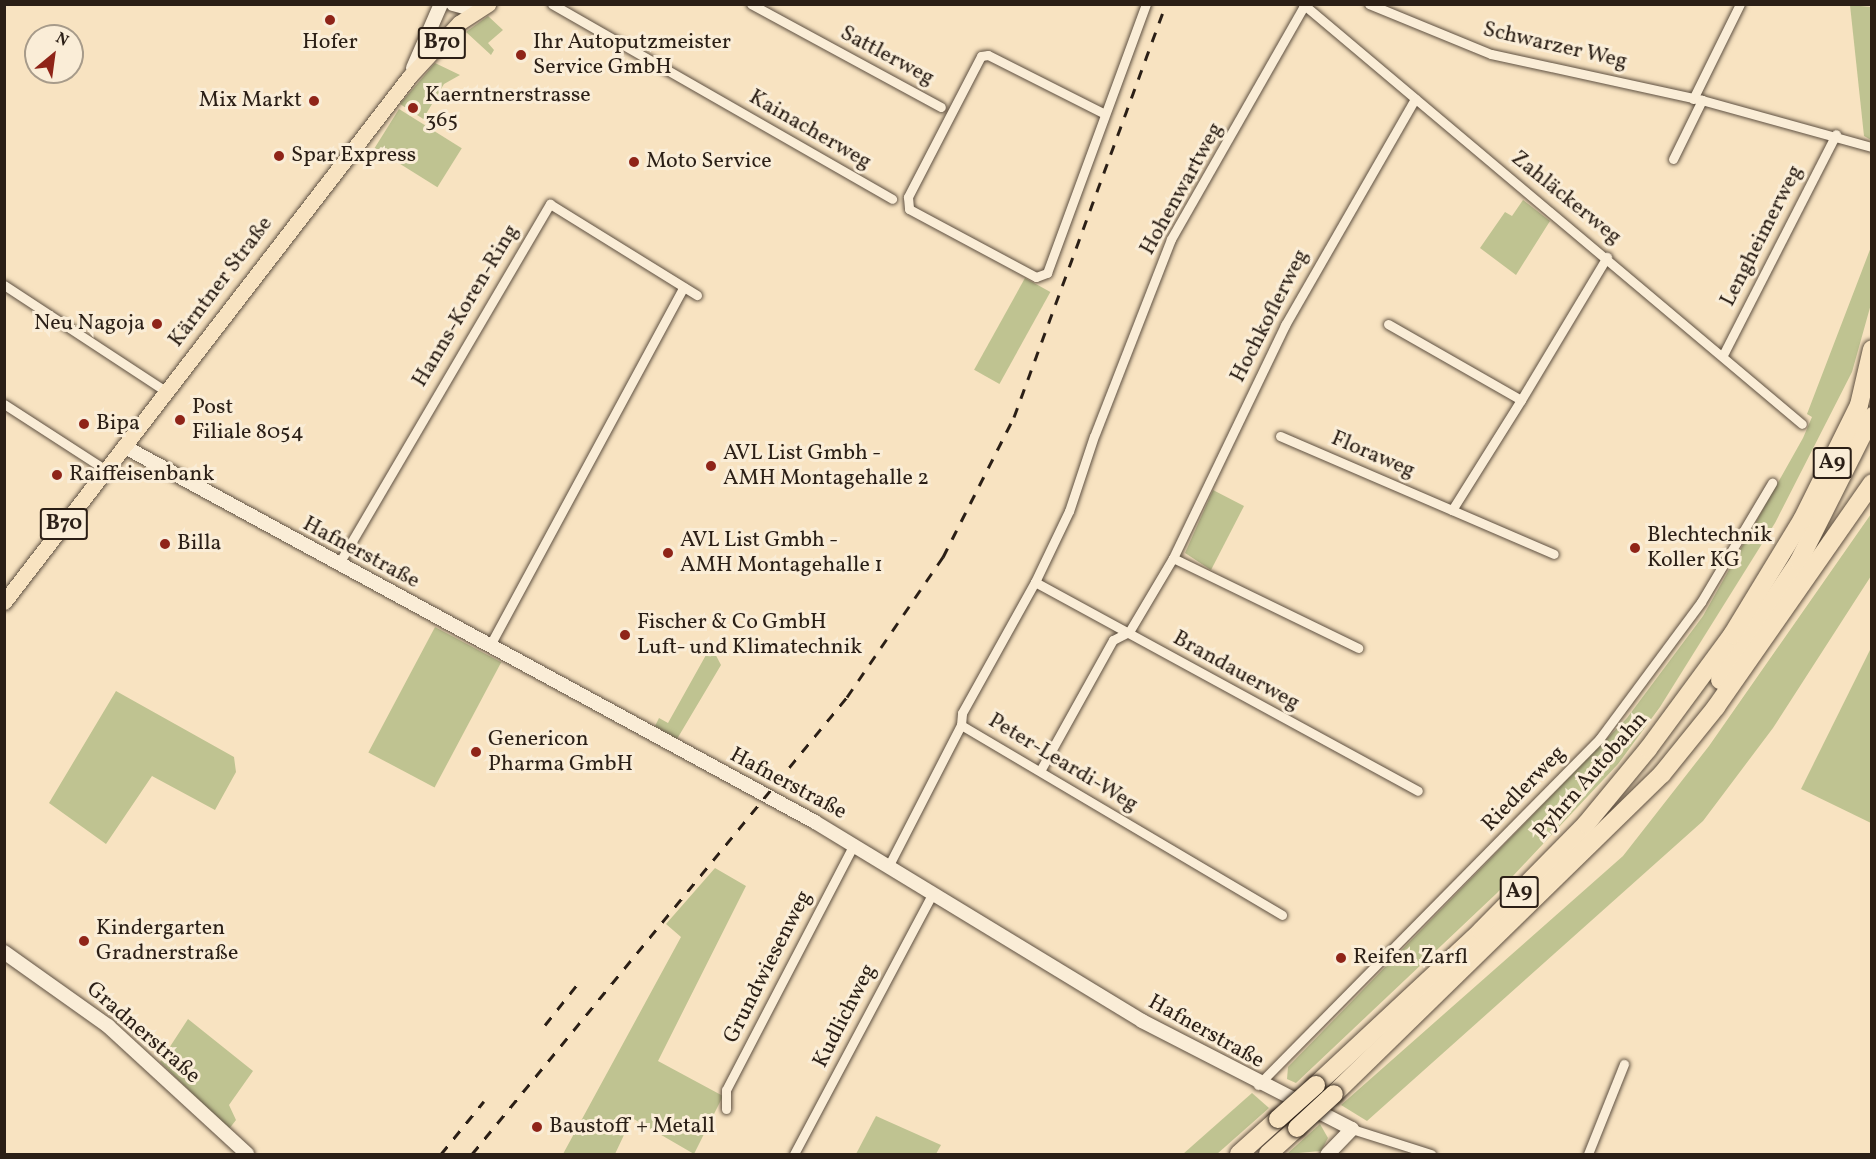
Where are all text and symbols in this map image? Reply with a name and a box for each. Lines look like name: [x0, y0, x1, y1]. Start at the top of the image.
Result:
marker: Hofer: [323, 13, 337, 27]
street label: Schwarzer Weg: [1480, 17, 1630, 75]
street label: Sattlerweg: [835, 20, 939, 92]
north arrow: [24, 24, 84, 84]
road number: B70: [416, 25, 468, 61]
text: N: [51, 28, 72, 52]
place label: Ihr Autoputzmeister Service GmbH: [533, 29, 731, 80]
place label: Hofer: [302, 30, 358, 56]
marker: Ihr Autoputzmeister Service GmbH: [514, 48, 528, 62]
place label: Kaerntnerstrasse 365: [425, 82, 591, 134]
street label: Kainacherweg: [744, 84, 876, 176]
place label: Mix Markt: [199, 88, 302, 114]
marker: Mix Markt: [307, 94, 321, 108]
marker: Kaerntnerstrasse 365: [406, 101, 420, 115]
street label: Hohenwartweg: [1135, 118, 1229, 260]
place label: Spar Express: [291, 143, 416, 169]
street label: Zahläckerweg: [1505, 145, 1627, 251]
marker: Spar Express: [272, 149, 286, 163]
place label: Moto Service: [646, 149, 772, 175]
marker: Moto Service: [627, 155, 641, 169]
street label: Lengheimerweg: [1715, 161, 1809, 311]
street label: Kärntner Straße: [163, 211, 279, 353]
street label: Hanns-Koren-Ring: [407, 220, 525, 392]
street label: Hochkoflerweg: [1225, 245, 1315, 387]
place label: Neu Nagoja: [34, 311, 145, 337]
marker: Neu Nagoja: [150, 317, 164, 331]
place label: Post Filiale 8054: [192, 394, 304, 446]
place label: Bipa: [96, 411, 140, 437]
marker: Post Filiale 8054: [173, 413, 187, 427]
marker: Bipa: [77, 417, 91, 431]
street label: Floraweg: [1327, 426, 1419, 484]
place label: AVL List Gmbh - AMH Montagehalle 2: [723, 440, 929, 492]
road number: A9: [1812, 445, 1852, 481]
marker: AVL List Gmbh - AMH Montagehalle 2: [704, 459, 718, 473]
place label: Raiffeisenbank: [69, 462, 214, 488]
marker: Raiffeisenbank: [50, 468, 64, 482]
road number: B70: [38, 506, 90, 542]
street label: Hafnerstraße: [298, 511, 424, 595]
place label: Blechtechnik Koller KG: [1647, 522, 1772, 574]
place label: AVL List Gmbh - AMH Montagehalle 1: [680, 527, 883, 578]
place label: Billa: [177, 531, 221, 557]
marker: Billa: [158, 537, 172, 551]
marker: Blechtechnik Koller KG: [1628, 541, 1642, 555]
marker: AVL List Gmbh - AMH Montagehalle 1: [661, 546, 675, 560]
place label: Fischer & Co GmbH Luft- und Klimatechnik: [637, 609, 863, 660]
street label: Brandauerweg: [1168, 625, 1304, 717]
marker: Fischer & Co GmbH Luft- und Klimatechnik: [618, 628, 632, 642]
street label: Pyhrn Autobahn: [1528, 707, 1654, 845]
street label: Peter-Leardi-Weg: [983, 708, 1143, 818]
place label: Genericon Pharma GmbH: [488, 726, 633, 778]
street label: Riedlerweg: [1477, 741, 1571, 837]
street label: Hafnerstraße: [725, 742, 851, 826]
marker: Genericon Pharma GmbH: [469, 745, 483, 759]
road number: A9: [1500, 874, 1538, 910]
street label: Grundwiesenweg: [718, 886, 818, 1048]
place label: Kindergarten Gradnerstraße: [96, 915, 238, 966]
marker: Kindergarten Gradnerstraße: [77, 934, 91, 948]
place label: Reifen Zarfl: [1353, 945, 1468, 971]
marker: Reifen Zarfl: [1334, 951, 1348, 965]
street label: Kudlichweg: [808, 960, 882, 1072]
street label: Gradnerstraße: [81, 976, 205, 1090]
street label: Hafnerstraße: [1143, 989, 1269, 1075]
place label: Baustoff + Metall: [549, 1114, 713, 1140]
marker: Baustoff + Metall: [530, 1120, 544, 1134]

